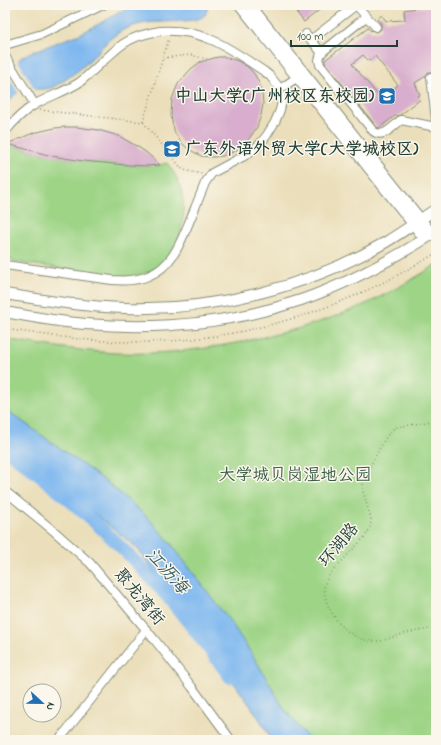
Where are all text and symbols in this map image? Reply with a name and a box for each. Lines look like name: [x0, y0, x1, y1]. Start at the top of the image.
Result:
scale bar: [291, 22, 397, 48]
text: 100 m: [297, 28, 324, 46]
place label: 中山大学(广州校区东校园): [175, 84, 374, 109]
school or university icon: 中山大学(广州校区东校园): [377, 86, 397, 106]
place label: 广东外语外贸大学(大学城校区): [185, 137, 418, 162]
school or university icon: 广东外语外贸大学(大学城校区): [162, 139, 182, 159]
park label: 大学城贝岗湿地公园: [219, 463, 372, 488]
street label: 环湖路: [313, 517, 365, 573]
water label: 江沥海: [138, 543, 195, 602]
street label: 聚龙湾街: [108, 563, 170, 631]
north arrow: [22, 683, 62, 723]
text: N: [42, 700, 59, 713]

